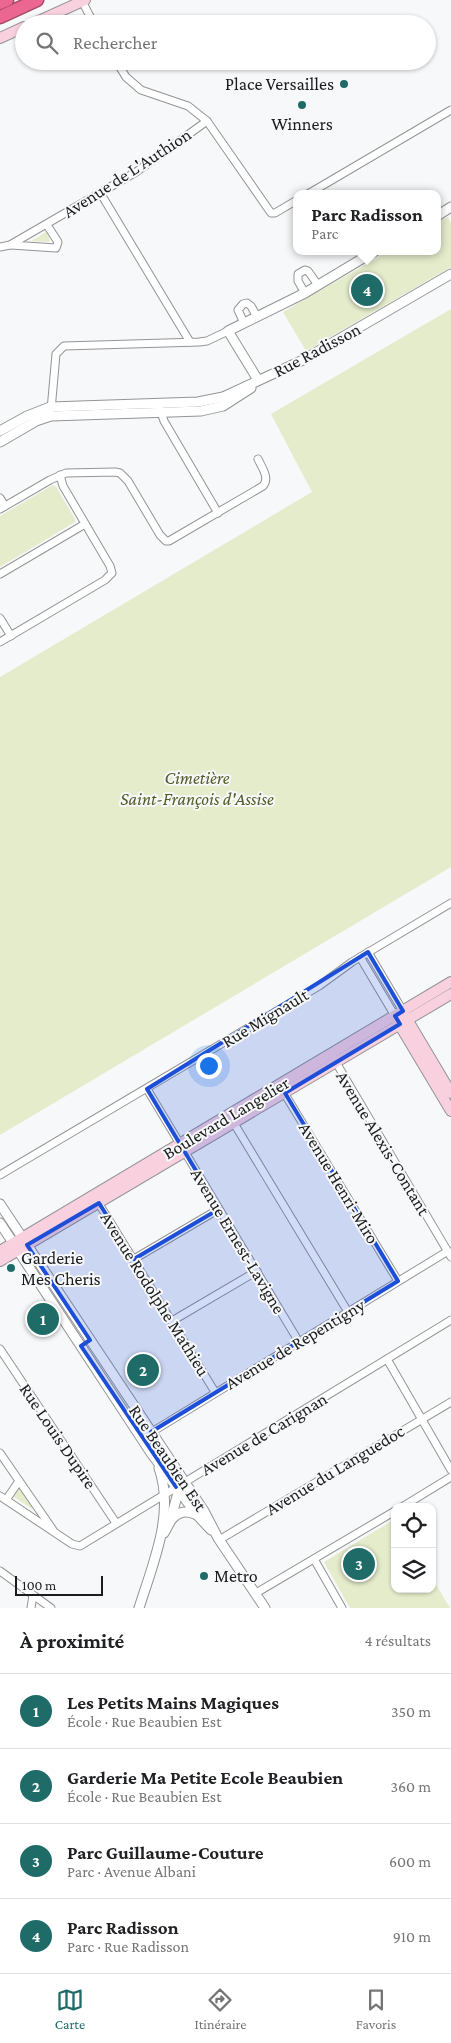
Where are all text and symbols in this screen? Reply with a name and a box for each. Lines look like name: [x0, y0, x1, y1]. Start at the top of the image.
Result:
search box: [15, 15, 436, 70]
icon: search: [33, 29, 61, 57]
text: Rechercher: [73, 32, 157, 53]
place label: Place Versailles: [225, 74, 334, 94]
marker: Place Versailles: [338, 78, 350, 90]
marker: Winners: [296, 99, 308, 111]
place label: Winners: [271, 114, 333, 134]
street label: Avenue de L'Authion: [59, 124, 195, 222]
popup: [293, 190, 441, 255]
text: Parc Radisson: [311, 204, 423, 225]
text: Parc: [311, 225, 338, 242]
pin: 4: [351, 271, 383, 309]
street label: Rue Radisson: [270, 319, 364, 381]
park label: Cimetière Saint-François d'Assise: [120, 768, 274, 809]
street label: Rue Mignault: [218, 984, 313, 1052]
your location: [196, 1053, 222, 1079]
street label: Avenue Alexis-Contant: [332, 1067, 435, 1220]
street label: Boulevard Langelier: [159, 1072, 293, 1164]
street label: Avenue Henri-Miro: [295, 1119, 383, 1247]
street label: Avenue Ernest-Lavigne: [187, 1165, 289, 1317]
street label: Avenue Rodolphe Mathieu: [96, 1208, 214, 1380]
place label: Garderie Mes Cheris: [21, 1248, 101, 1289]
marker: Garderie Mes Cheris: [5, 1262, 17, 1274]
street label: Avenue de Repentigny: [222, 1294, 369, 1394]
pin: 1: [27, 1300, 59, 1338]
pin: 2: [127, 1351, 159, 1389]
street label: Rue Louis Dupire: [15, 1379, 101, 1493]
street label: Avenue de Carignan: [197, 1388, 331, 1480]
street label: Rue Beaubien Est: [125, 1401, 212, 1516]
street label: Avenue du Languedoc: [262, 1421, 408, 1519]
map controls: [391, 1503, 436, 1593]
button: locate: [391, 1503, 436, 1548]
pin: 3: [343, 1545, 375, 1583]
button: layers: [391, 1548, 436, 1593]
place label: Metro: [214, 1566, 258, 1586]
marker: Metro: [198, 1570, 210, 1582]
scale bar: [15, 1573, 102, 1596]
text: 100 m: [22, 1577, 56, 1593]
text: À proximité: [20, 1629, 124, 1653]
text: 4 résultats: [364, 1632, 431, 1649]
text: Les Petits Mains Magiques: [67, 1692, 279, 1713]
text: 1: [33, 1703, 39, 1720]
text: 350 m: [391, 1703, 431, 1720]
text: École · Rue Beaubien Est: [67, 1713, 221, 1730]
text: Garderie Ma Petite Ecole Beaubien: [67, 1767, 343, 1788]
text: 2: [32, 1778, 40, 1795]
text: 360 m: [390, 1778, 431, 1795]
text: École · Rue Beaubien Est: [67, 1788, 221, 1805]
text: Parc Guillaume-Couture: [67, 1842, 264, 1863]
text: 3: [32, 1853, 40, 1870]
text: 600 m: [389, 1853, 431, 1870]
text: Parc · Avenue Albani: [67, 1863, 196, 1880]
text: Parc Radisson: [67, 1917, 179, 1938]
text: 4: [32, 1928, 40, 1945]
text: 910 m: [393, 1928, 431, 1945]
text: Parc · Rue Radisson: [67, 1938, 189, 1955]
tab: Carte: [55, 1986, 85, 2032]
tab: Itinéraire: [195, 1986, 246, 2032]
tab: Favoris: [356, 1986, 396, 2032]

